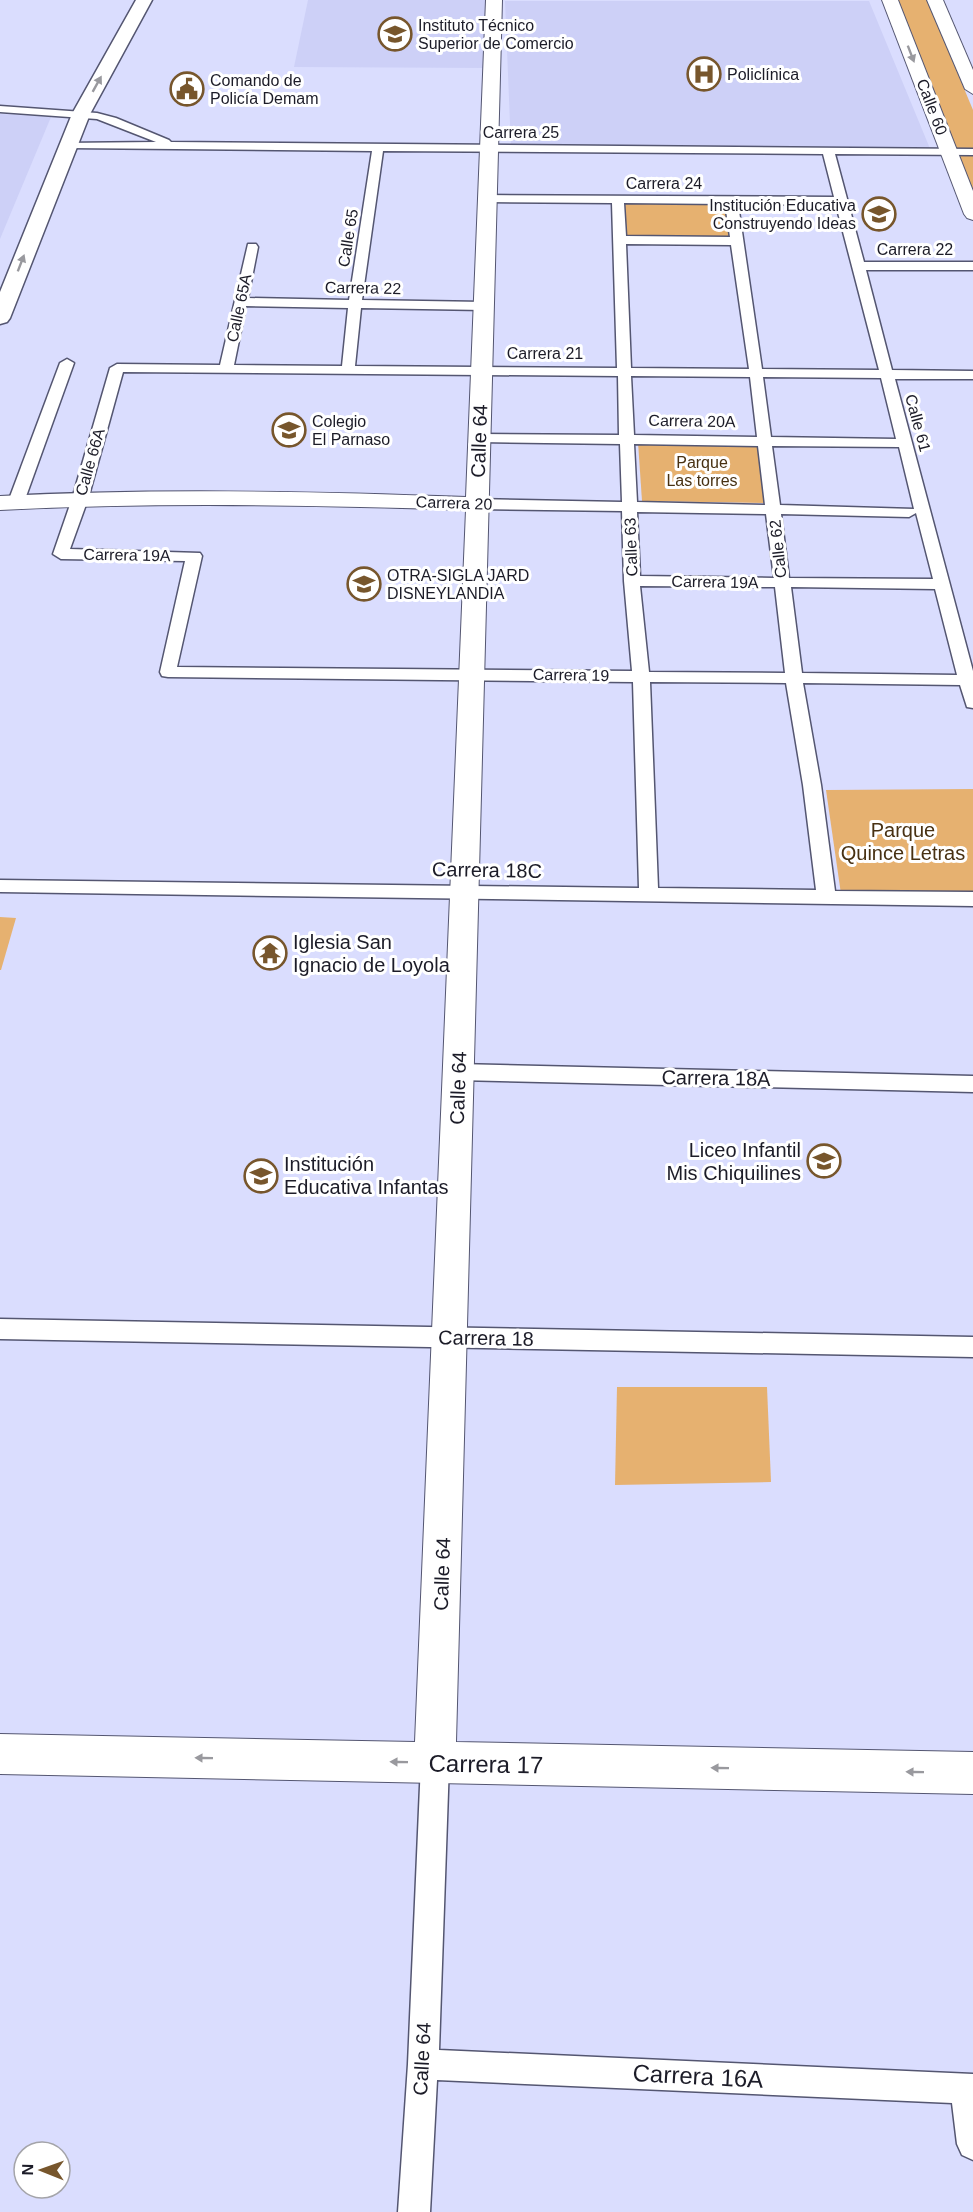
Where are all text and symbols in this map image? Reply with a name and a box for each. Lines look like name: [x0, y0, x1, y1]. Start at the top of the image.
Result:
school or university icon: Instituto Técnico Superior de Comercio: [377, 16, 413, 52]
place label: Instituto Técnico Superior de Comercio: [418, 17, 574, 52]
one-way arrow: [907, 46, 917, 64]
hospital icon: Policlínica: [686, 56, 722, 92]
place label: Policlínica: [727, 66, 799, 83]
public building icon: Comando de Policía Demam: [169, 71, 205, 107]
place label: Comando de Policía Demam: [210, 72, 318, 107]
one-way arrow: [92, 75, 102, 92]
street label: Calle 60: [914, 77, 950, 138]
street label: Carrera 25: [483, 124, 559, 141]
street label: Carrera 24: [626, 175, 702, 192]
school or university icon: Institución Educativa Construyendo Ideas: [861, 196, 897, 232]
place label: Institución Educativa Construyendo Ideas: [709, 197, 856, 232]
street label: Calle 65: [335, 208, 361, 268]
street label: Carrera 22: [877, 241, 953, 258]
one-way arrow: [17, 254, 27, 272]
street label: Calle 65A: [223, 272, 255, 344]
street label: Carrera 22: [325, 279, 401, 297]
street label: Carrera 21: [507, 345, 583, 362]
street label: Calle 61: [902, 392, 934, 454]
street label: Calle 64: [467, 404, 491, 478]
school or university icon: Colegio El Parnaso: [271, 412, 307, 448]
street label: Carrera 20A: [648, 412, 736, 430]
place label: Colegio El Parnaso: [312, 413, 390, 448]
street label: Calle 66A: [72, 426, 108, 498]
park label: Parque Las torres: [666, 454, 738, 489]
street label: Carrera 20: [415, 493, 493, 513]
street label: Calle 63: [621, 517, 641, 577]
street label: Calle 62: [766, 519, 790, 579]
street label: Carrera 19A: [83, 546, 171, 564]
school or university icon: OTRA-SIGLA JARD DISNEYLANDIA: [346, 566, 382, 602]
place label: OTRA-SIGLA JARD DISNEYLANDIA: [387, 567, 529, 602]
street label: Carrera 19A: [671, 573, 759, 591]
street label: Carrera 19: [533, 666, 609, 684]
park label: Parque Quince Letras: [841, 819, 965, 864]
street label: Carrera 18C: [432, 858, 542, 882]
place label: Iglesia San Ignacio de Loyola: [293, 931, 451, 976]
temple icon: Iglesia San Ignacio de Loyola: [252, 935, 288, 971]
street label: Calle 64: [446, 1051, 470, 1125]
street label: Carrera 18A: [661, 1066, 771, 1090]
place label: Liceo Infantil Mis Chiquilines: [667, 1139, 801, 1184]
school or university icon: Liceo Infantil Mis Chiquilines: [806, 1143, 842, 1179]
place label: Institución Educativa Infantas: [284, 1153, 449, 1198]
school or university icon: Institución Educativa Infantas: [243, 1158, 279, 1194]
street label: Carrera 18: [438, 1326, 534, 1350]
street label: Calle 64: [430, 1537, 454, 1611]
street label: Carrera 17: [428, 1750, 544, 1778]
one-way arrow: [194, 1754, 213, 1763]
one-way arrow: [389, 1757, 408, 1767]
one-way arrow: [710, 1764, 729, 1773]
one-way arrow: [905, 1767, 924, 1777]
street label: Calle 64: [409, 2022, 435, 2096]
street label: Carrera 16A: [632, 2059, 764, 2093]
north arrow: [12, 2140, 72, 2200]
text: N: [19, 2164, 36, 2176]

